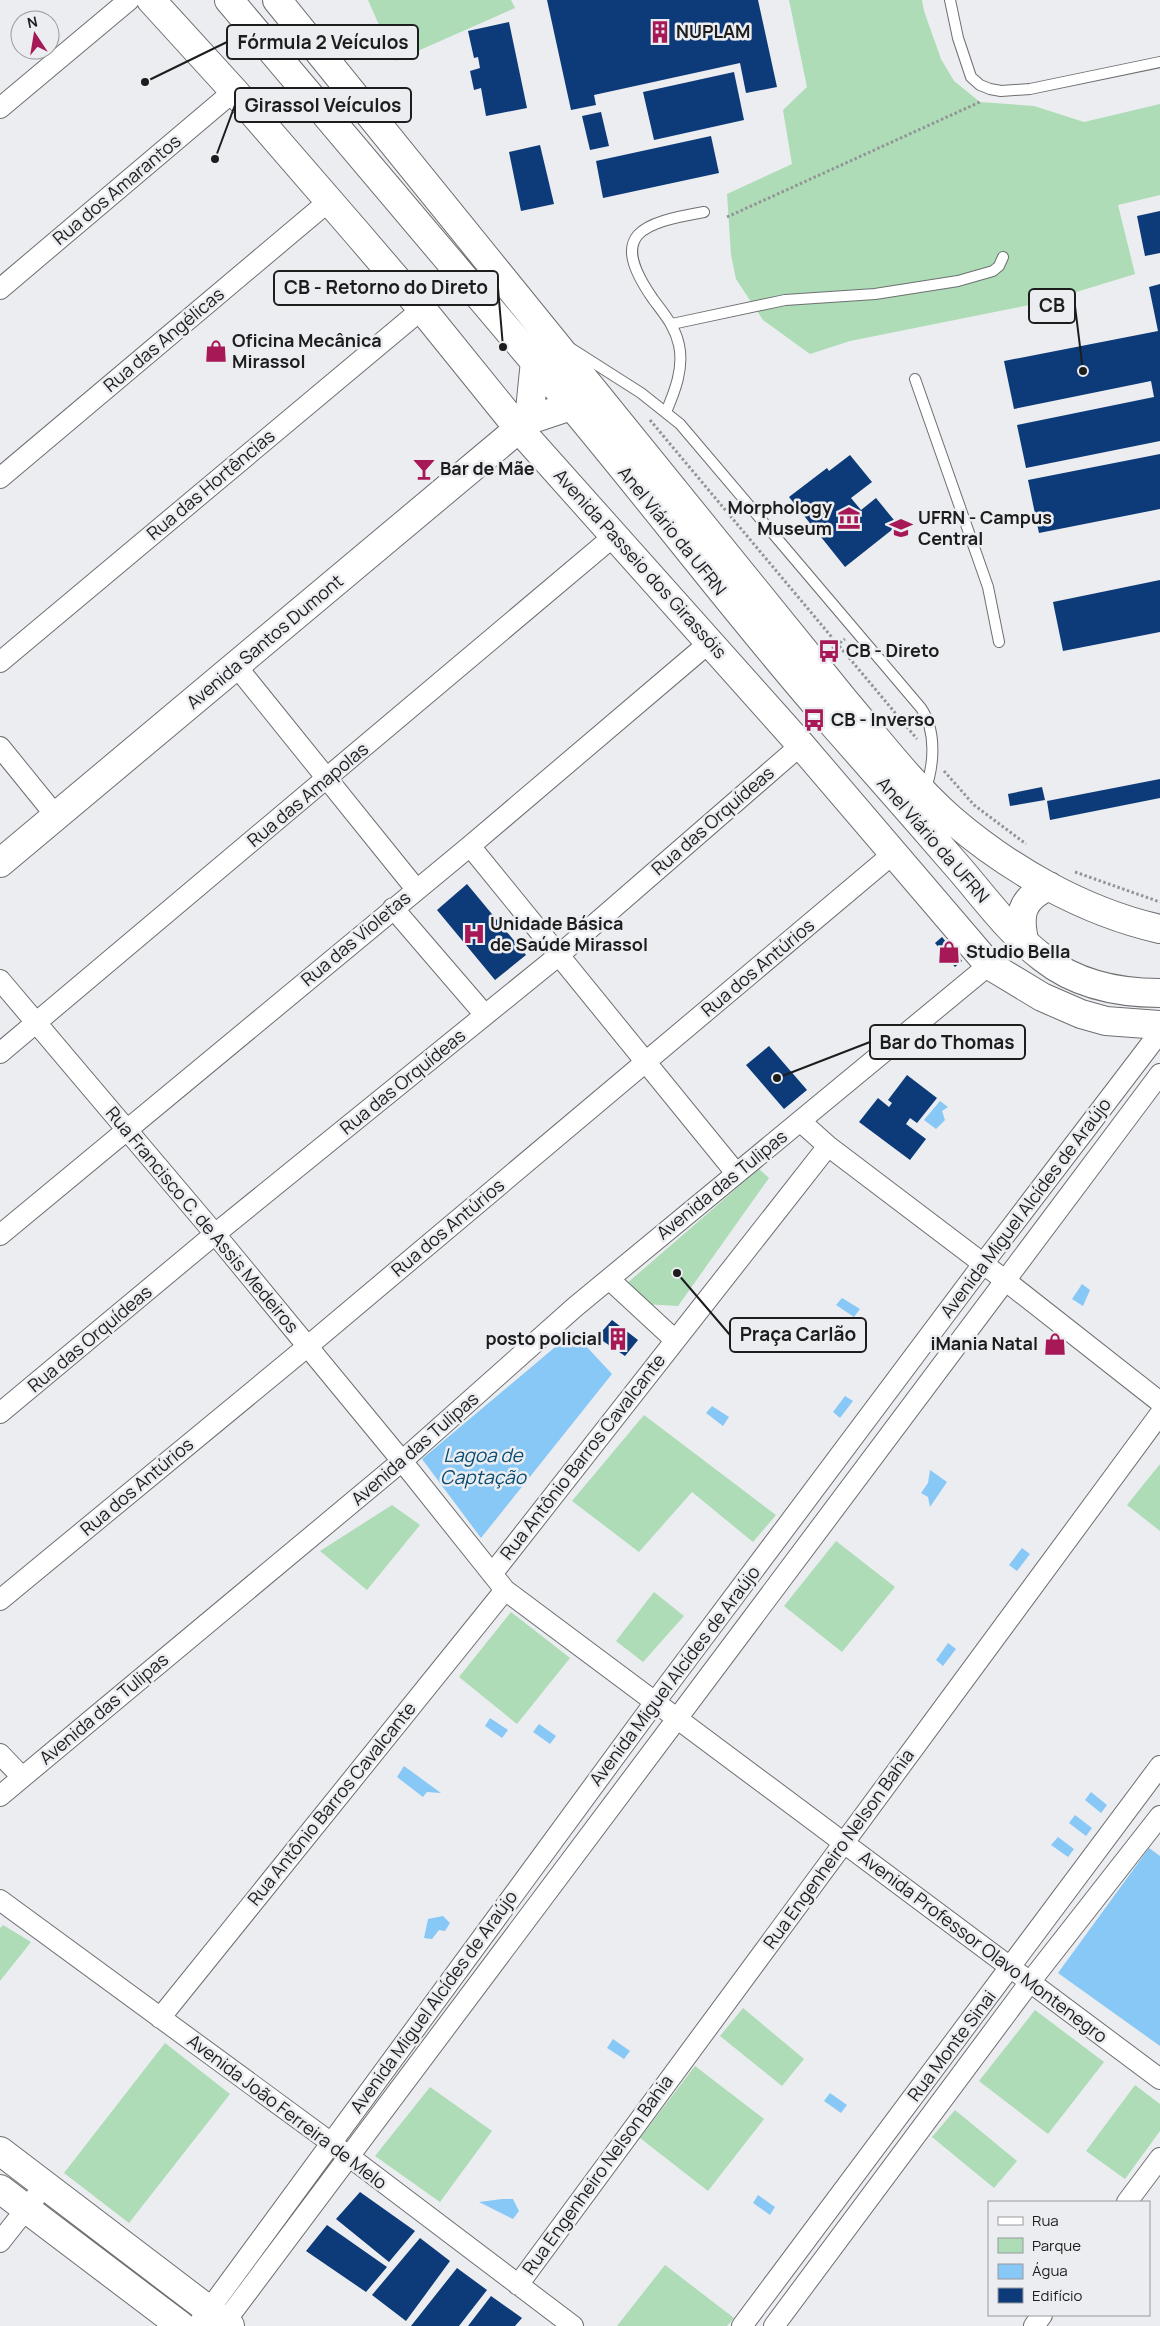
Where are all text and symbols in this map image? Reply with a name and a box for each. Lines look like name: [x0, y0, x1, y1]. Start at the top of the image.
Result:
north arrow: [10, 10, 60, 60]
text: N: [25, 11, 39, 32]
building icon: NUPLAM: [647, 19, 673, 45]
place label: NUPLAM: [676, 19, 750, 43]
callout: Fórmula 2 Veículos: [227, 25, 418, 59]
text: Fórmula 2 Veículos: [238, 29, 408, 55]
callout: Girassol Veículos: [235, 88, 411, 122]
text: Girassol Veículos: [245, 92, 401, 118]
street label: Rua dos Amarantos: [47, 129, 185, 250]
callout: CB - Retorno do Direto: [274, 271, 498, 305]
text: CB - Retorno do Direto: [284, 274, 488, 300]
street label: Rua das Angélicas: [98, 282, 229, 397]
callout: CB: [1029, 289, 1075, 323]
text: CB: [1039, 292, 1065, 318]
place label: Oficina Mecânica Mirassol: [232, 328, 382, 373]
shop icon: Oficina Mecânica Mirassol: [203, 338, 229, 364]
street label: Rua das Hortências: [141, 424, 279, 545]
bar icon: Bar de Mãe: [411, 456, 437, 482]
place label: Bar de Mãe: [440, 456, 535, 480]
street label: Anel Viário da UFRN: [613, 461, 732, 600]
street label: Avenida Passeio dos Girassóis: [549, 463, 733, 663]
place label: Morphology Museum: [728, 495, 832, 540]
museum icon: Morphology Museum: [836, 505, 862, 531]
place label: UFRN - Campus Central: [918, 505, 1052, 550]
school or university icon: UFRN - Campus Central: [888, 515, 914, 541]
street label: Avenida Santos Dumont: [181, 569, 348, 714]
bus stop icon: CB - Direto: [816, 638, 842, 664]
place label: CB - Direto: [846, 638, 939, 662]
bus stop icon: CB - Inverso: [801, 707, 827, 733]
place label: CB - Inverso: [831, 707, 935, 731]
street label: Rua das Amapolas: [242, 737, 373, 852]
street label: Rua das Orquídeas: [646, 760, 779, 880]
street label: Anel Viário da UFRN: [872, 771, 995, 907]
street label: Rua das Violetas: [296, 885, 415, 991]
place label: Unidade Básica de Saúde Mirassol: [490, 911, 648, 956]
street label: Rua dos Antúrios: [696, 913, 819, 1022]
hospital icon: Unidade Básica de Saúde Mirassol: [461, 921, 487, 947]
shop icon: Studio Bella: [936, 939, 962, 965]
place label: Studio Bella: [966, 939, 1070, 963]
street label: Rua das Orquídeas: [335, 1023, 470, 1139]
callout: Bar do Thomas: [870, 1025, 1025, 1059]
text: Bar do Thomas: [879, 1029, 1015, 1055]
street label: Avenida Miguel Alcídes de Araújo: [934, 1092, 1116, 1322]
street label: Rua Francisco C. de Assis Medeiros: [101, 1101, 305, 1338]
street label: Avenida das Tulipas: [651, 1124, 792, 1244]
street label: Rua dos Antúrios: [386, 1173, 509, 1282]
street label: Rua das Orquídeas: [22, 1279, 156, 1397]
callout: Praça Carlão: [730, 1318, 866, 1352]
text: Praça Carlão: [740, 1321, 856, 1347]
place label: posto policial: [485, 1326, 602, 1350]
building icon: posto policial: [605, 1326, 631, 1352]
place label: iMania Natal: [930, 1331, 1038, 1355]
shop icon: iMania Natal: [1042, 1331, 1068, 1357]
street label: Rua Antônio Barros Cavalcante: [494, 1348, 670, 1564]
street label: Avenida das Tulipas: [345, 1386, 483, 1510]
street label: Rua dos Antúrios: [75, 1432, 198, 1541]
water label: Lagoa de Captação: [440, 1442, 528, 1490]
street label: Avenida Miguel Alcídes de Araújo: [583, 1560, 765, 1790]
street label: Avenida das Tulipas: [34, 1647, 173, 1769]
street label: Rua Antônio Barros Cavalcante: [242, 1697, 421, 1910]
street label: Rua Engenheiro Nelson Bahia: [757, 1744, 919, 1953]
street label: Avenida Professor Olavo Montenegro: [855, 1845, 1113, 2048]
street label: Avenida Miguel Alcídes de Araújo: [344, 1885, 522, 2118]
street label: Rua Monte Sinai: [902, 1985, 1001, 2106]
street label: Avenida João Ferreira de Melo: [183, 2028, 392, 2194]
street label: Rua Engenheiro Nelson Bahia: [516, 2070, 678, 2279]
legend: [988, 2201, 1150, 2316]
text: Rua: [1032, 2210, 1059, 2231]
text: Parque: [1032, 2235, 1081, 2256]
text: Água: [1032, 2260, 1068, 2281]
text: Edifício: [1032, 2285, 1083, 2306]

